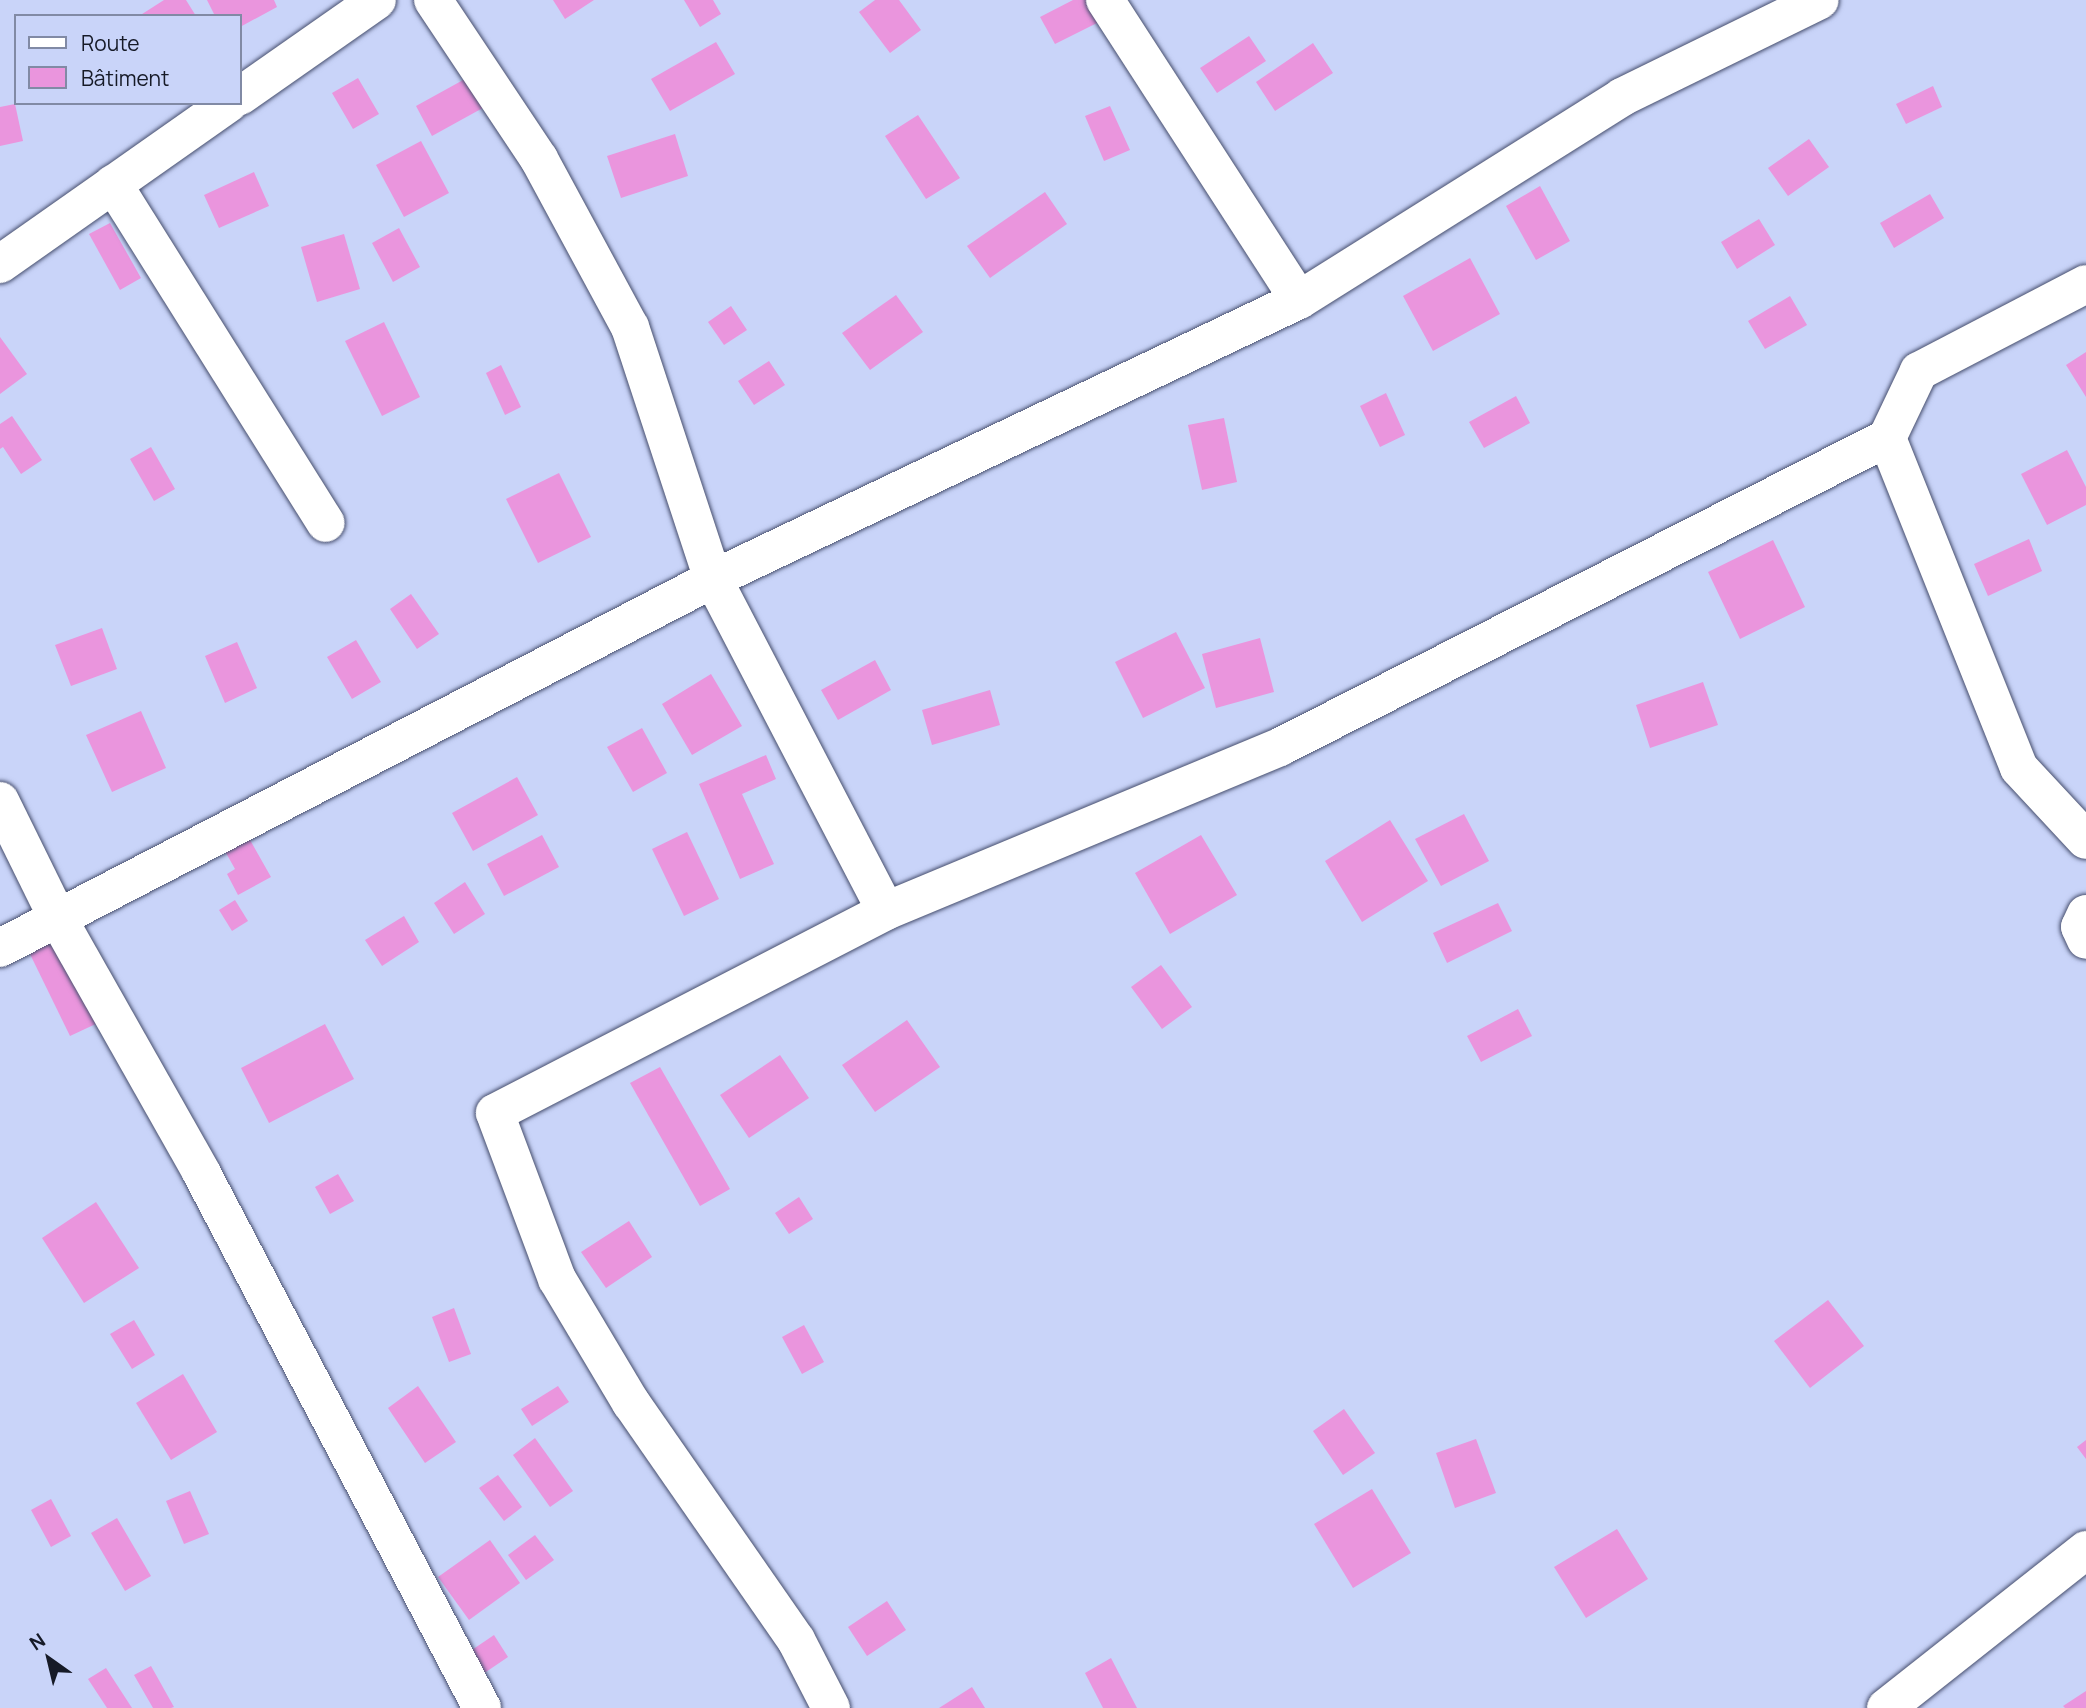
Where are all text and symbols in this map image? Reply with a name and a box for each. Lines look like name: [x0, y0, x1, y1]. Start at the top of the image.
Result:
legend: [14, 14, 242, 105]
text: Route: [81, 29, 139, 57]
text: Bâtiment: [81, 64, 169, 92]
north arrow: [14, 1624, 84, 1694]
text: N: [24, 1627, 50, 1656]

